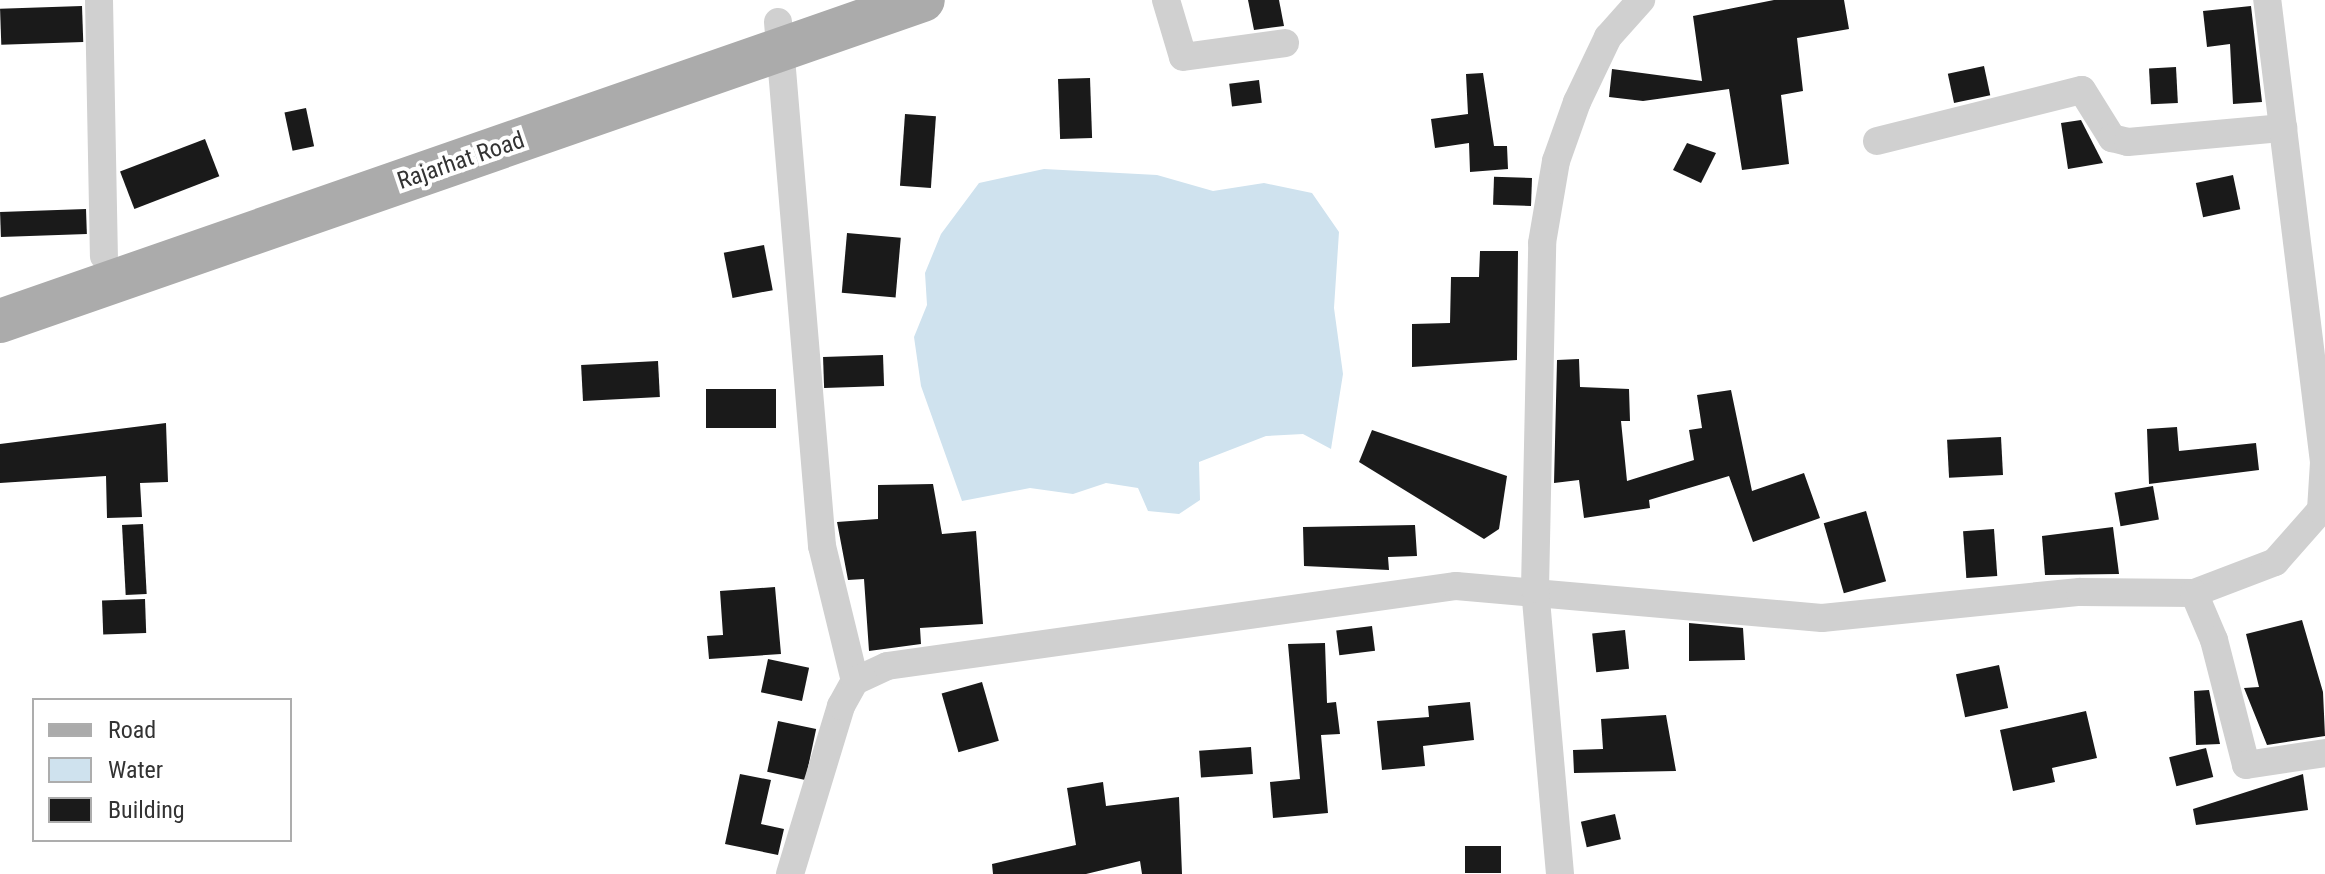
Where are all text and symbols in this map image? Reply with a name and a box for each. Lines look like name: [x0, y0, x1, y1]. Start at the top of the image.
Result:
street label: Rajarhat Road: [394, 126, 528, 196]
legend: [32, 698, 292, 842]
text: Road: [108, 716, 156, 744]
text: Water: [108, 756, 163, 784]
text: Building: [108, 796, 185, 824]

